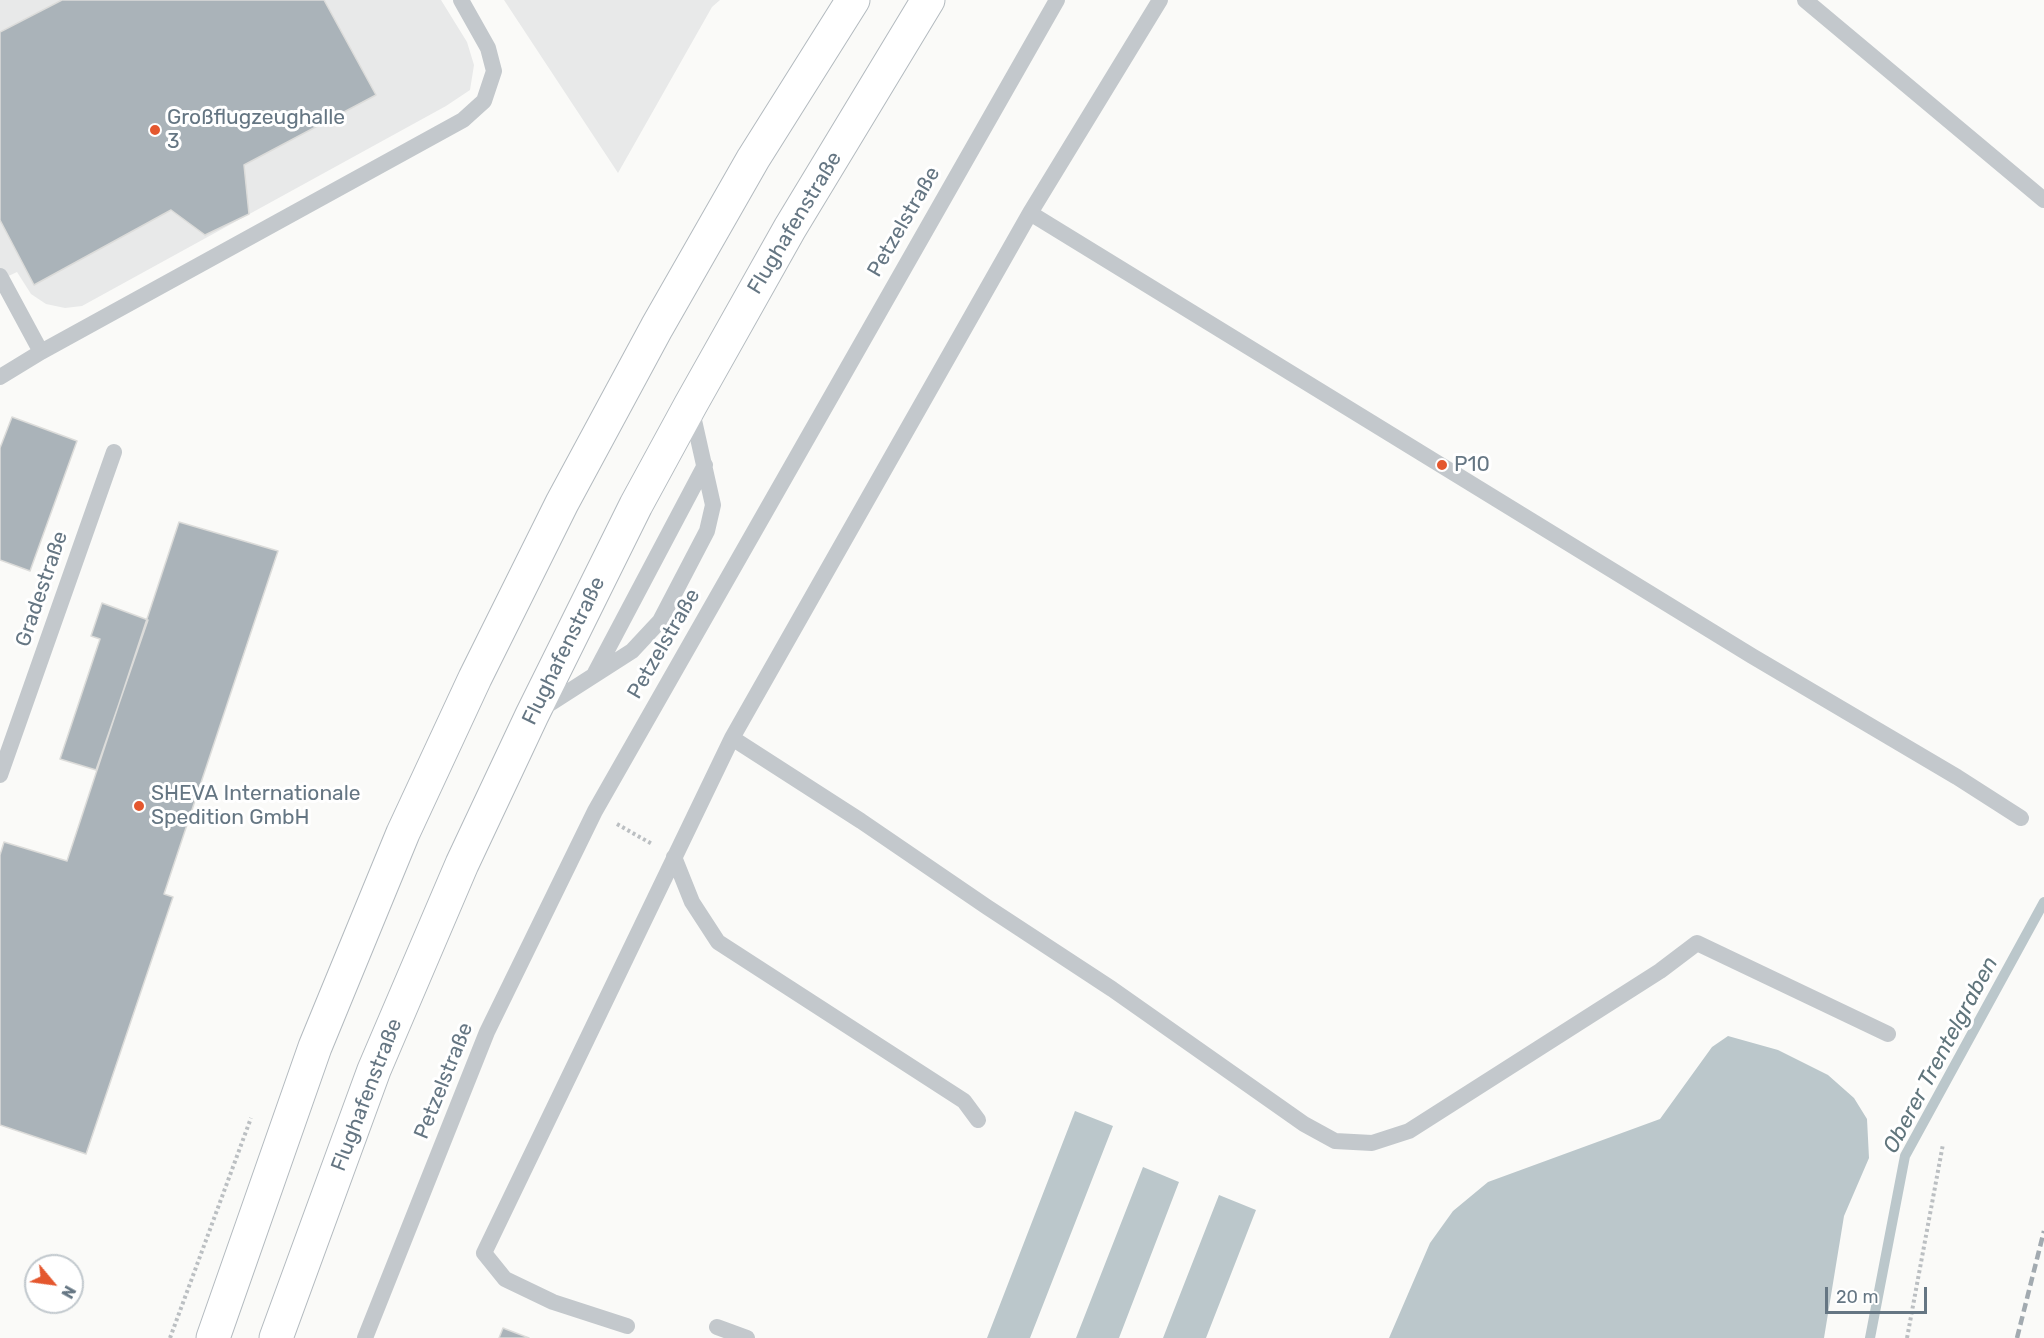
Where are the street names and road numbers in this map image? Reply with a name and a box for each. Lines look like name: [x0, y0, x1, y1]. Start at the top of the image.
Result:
street label: Flughafenstraße: [743, 147, 847, 299]
street label: Petzelstraße: [862, 162, 946, 282]
street label: Gradestraße: [10, 528, 74, 650]
street label: Flughafenstraße: [517, 573, 611, 729]
street label: Petzelstraße: [622, 584, 706, 704]
street label: Flughafenstraße: [326, 1015, 408, 1175]
street label: Petzelstraße: [409, 1019, 479, 1143]

